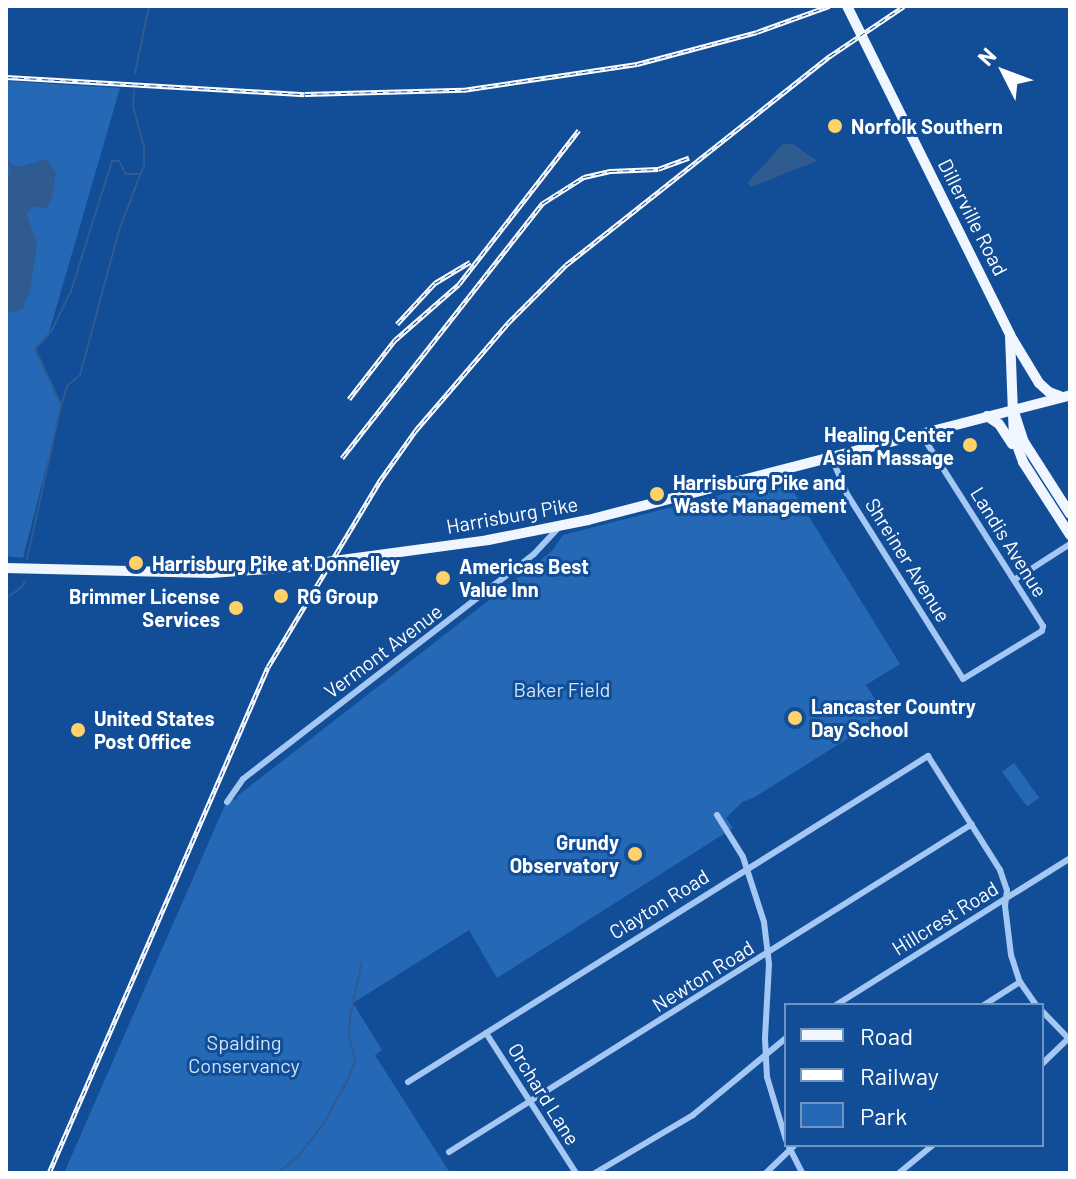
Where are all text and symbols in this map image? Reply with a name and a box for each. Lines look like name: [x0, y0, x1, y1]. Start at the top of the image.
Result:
north arrow: [964, 32, 1044, 112]
text: N: [972, 42, 1001, 70]
place label: Norfolk Southern: [851, 114, 1003, 138]
marker: Norfolk Southern: [826, 117, 844, 135]
street label: Dillerville Road: [933, 155, 1013, 279]
place label: Healing Center Asian Massage: [823, 422, 954, 469]
marker: Healing Center Asian Massage: [961, 436, 979, 454]
place label: Harrisburg Pike and Waste Management: [673, 470, 847, 517]
street label: Landis Avenue: [966, 482, 1052, 602]
marker: Harrisburg Pike and Waste Management: [648, 485, 666, 503]
street label: Harrisburg Pike: [444, 492, 580, 538]
street label: Shreiner Avenue: [860, 494, 956, 626]
place label: Harrisburg Pike at Donnelley: [152, 551, 400, 575]
marker: Harrisburg Pike at Donnelley: [127, 554, 145, 572]
place label: Americas Best Value Inn: [459, 554, 589, 601]
marker: Americas Best Value Inn: [434, 569, 452, 587]
place label: Brimmer License Services: [69, 584, 220, 631]
place label: RG Group: [297, 584, 379, 608]
marker: RG Group: [272, 587, 290, 605]
marker: Brimmer License Services: [227, 599, 245, 617]
street label: Vermont Avenue: [319, 599, 447, 703]
park label: Baker Field: [514, 677, 610, 701]
place label: Lancaster Country Day School: [811, 694, 976, 741]
place label: United States Post Office: [94, 706, 214, 753]
marker: Lancaster Country Day School: [786, 709, 804, 727]
marker: United States Post Office: [69, 721, 87, 739]
place label: Grundy Observatory: [510, 830, 619, 877]
marker: Grundy Observatory: [626, 845, 644, 863]
street label: Clayton Road: [605, 864, 713, 944]
street label: Hillcrest Road: [888, 876, 1002, 960]
street label: Newton Road: [648, 935, 758, 1017]
legend: [784, 1003, 1044, 1147]
text: Road: [860, 1021, 913, 1050]
park label: Spalding Conservancy: [188, 1030, 300, 1077]
street label: Orchard Lane: [503, 1038, 585, 1150]
text: Railway: [860, 1061, 939, 1090]
text: Park: [860, 1101, 907, 1130]

